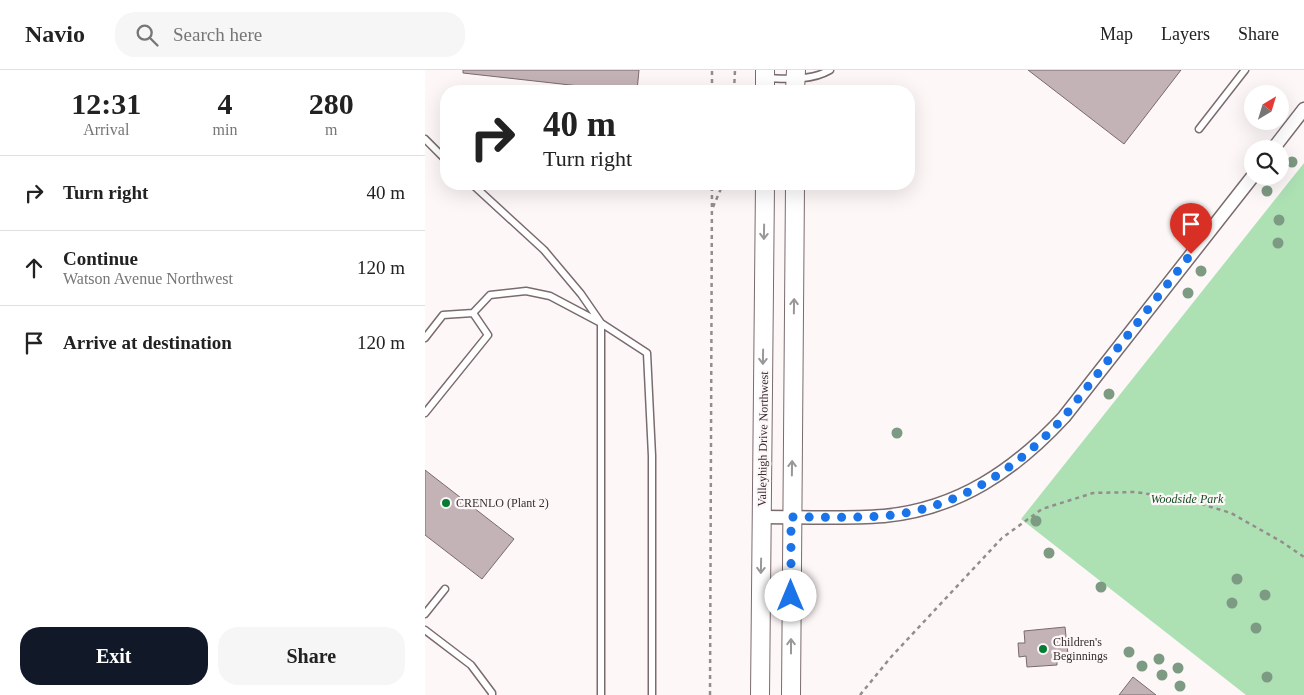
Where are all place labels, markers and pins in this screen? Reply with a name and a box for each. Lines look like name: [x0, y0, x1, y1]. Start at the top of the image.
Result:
pin: [1170, 203, 1212, 254]
place label: CRENLO (Plant 2): [456, 496, 549, 510]
marker: CRENLO (Plant 2): [440, 497, 452, 509]
place label: Children's Beginnings: [1053, 635, 1108, 663]
marker: Children's Beginnings: [1037, 643, 1049, 655]

